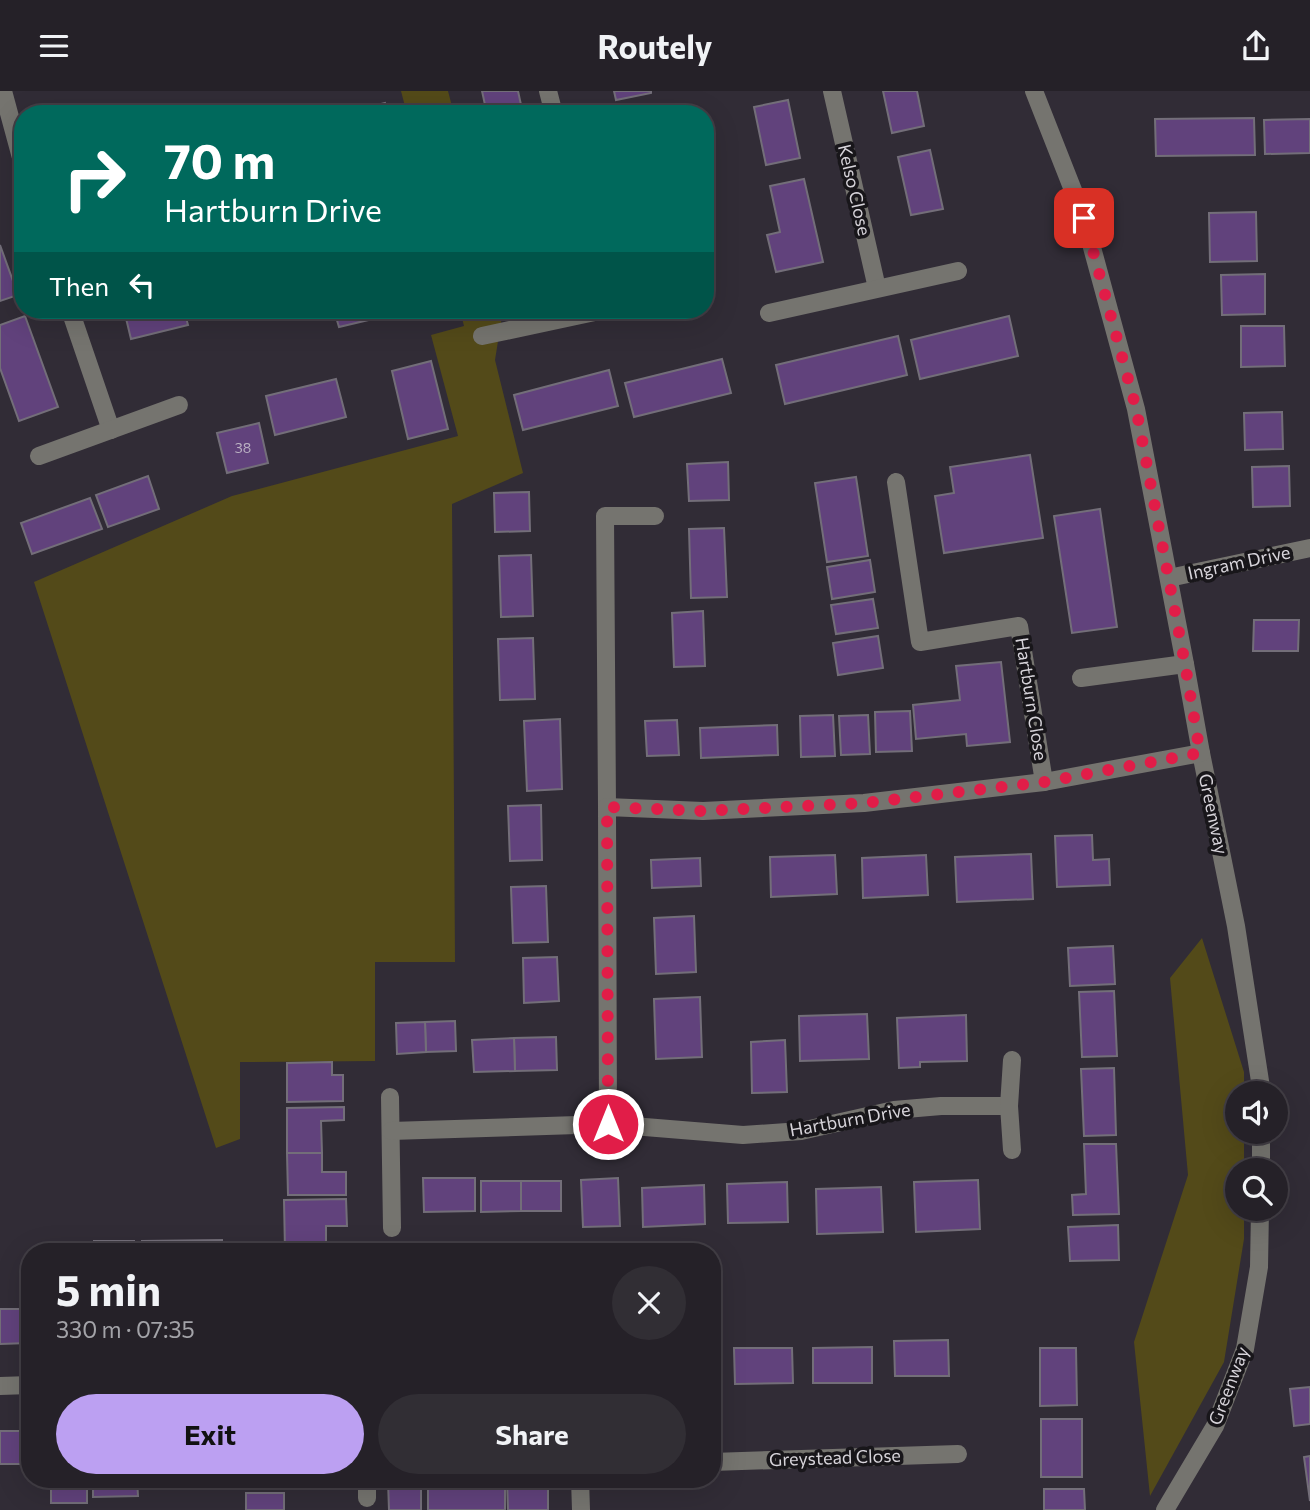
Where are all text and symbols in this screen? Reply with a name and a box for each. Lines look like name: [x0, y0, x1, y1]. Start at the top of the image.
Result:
text: Routely: [598, 26, 712, 66]
icon: menu: [35, 27, 73, 65]
icon: share: [1237, 27, 1275, 65]
text: 70 m: [164, 129, 275, 189]
icon: right: [49, 133, 140, 224]
street label: Kelso Close: [834, 142, 876, 238]
pin: [1054, 188, 1114, 248]
text: Hartburn Drive: [164, 189, 382, 229]
icon: arrive: [1065, 199, 1103, 237]
icon: left: [123, 266, 161, 304]
text: Then: [49, 270, 109, 301]
house number: 38: [235, 439, 251, 456]
street label: Ingram Drive: [1186, 540, 1292, 584]
street label: Hartburn Close: [1011, 636, 1053, 762]
street label: Greenway: [1195, 771, 1233, 856]
map controls: [1225, 1081, 1288, 1221]
button: sound: [1225, 1081, 1288, 1144]
position arrow: [571, 1087, 645, 1161]
street label: Hartburn Drive: [788, 1098, 912, 1140]
button: search: [1225, 1158, 1288, 1221]
text: 5 min: [56, 1263, 161, 1315]
button: close: [612, 1266, 686, 1340]
text: 330 m · 07:35: [56, 1315, 195, 1343]
street label: Greenway: [1203, 1343, 1253, 1428]
button: Exit: [56, 1394, 364, 1474]
button: Share: [378, 1394, 686, 1474]
street label: Greystead Close: [769, 1444, 901, 1470]

